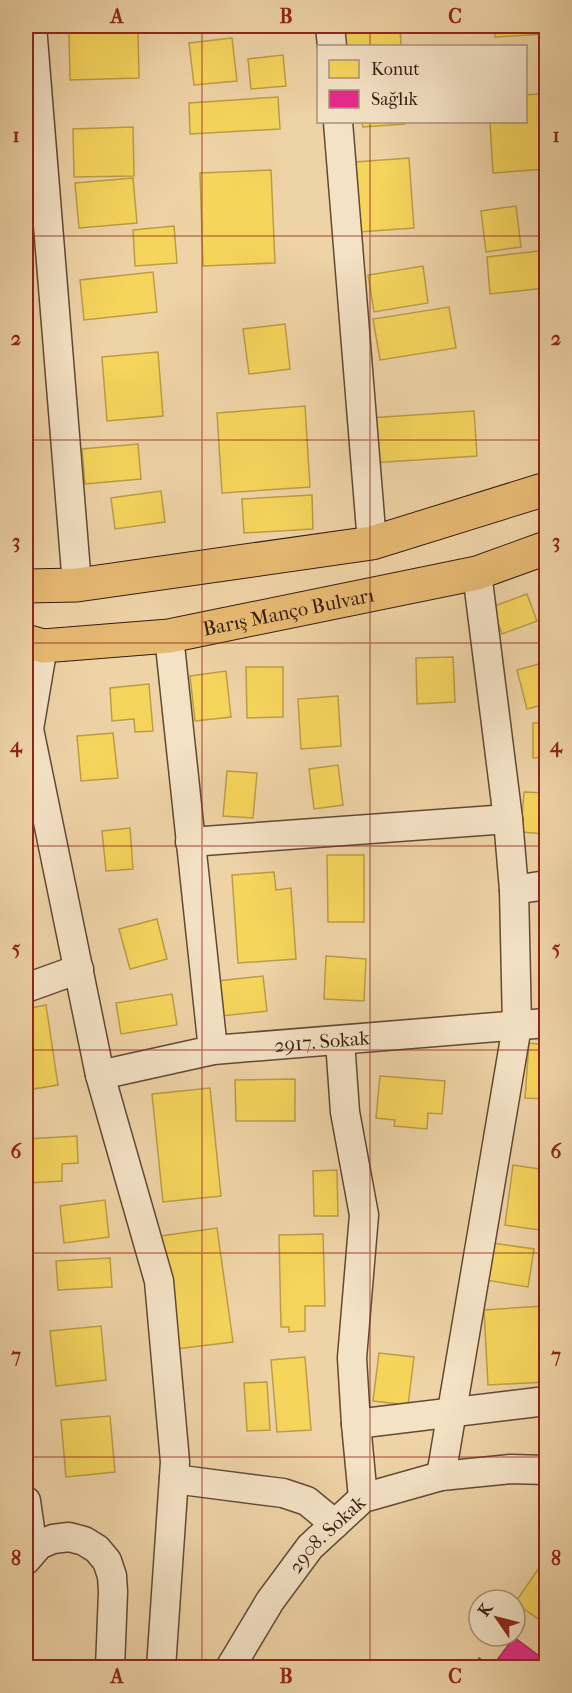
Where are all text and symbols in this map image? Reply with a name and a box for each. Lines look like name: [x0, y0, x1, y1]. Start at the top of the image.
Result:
text: A: [109, 5, 125, 28]
text: B: [279, 5, 293, 28]
text: C: [448, 5, 462, 28]
legend: [317, 45, 527, 123]
text: Konut: [371, 59, 420, 80]
text: Sağlık: [371, 89, 419, 110]
text: 1: [12, 124, 20, 147]
text: 1: [552, 124, 560, 147]
text: 2: [11, 327, 21, 350]
text: 2: [551, 327, 561, 350]
text: 3: [12, 530, 20, 553]
text: 3: [552, 530, 560, 553]
street label: Barış Manço Bulvarı: [201, 583, 376, 640]
text: 4: [9, 734, 23, 758]
text: 4: [549, 734, 563, 758]
text: 5: [12, 937, 21, 960]
text: 5: [552, 937, 561, 960]
street label: 2917. Sokak: [273, 1026, 371, 1056]
text: 6: [11, 1140, 23, 1163]
text: 6: [551, 1140, 563, 1163]
text: 7: [10, 1344, 21, 1367]
text: 7: [550, 1344, 561, 1367]
street label: 2908. Sokak: [283, 1490, 370, 1577]
text: 8: [11, 1547, 21, 1570]
text: 8: [551, 1547, 561, 1570]
north arrow: [467, 1588, 527, 1648]
text: K: [474, 1598, 497, 1620]
text: A: [109, 1665, 125, 1688]
text: B: [279, 1665, 293, 1688]
text: C: [448, 1665, 462, 1688]

